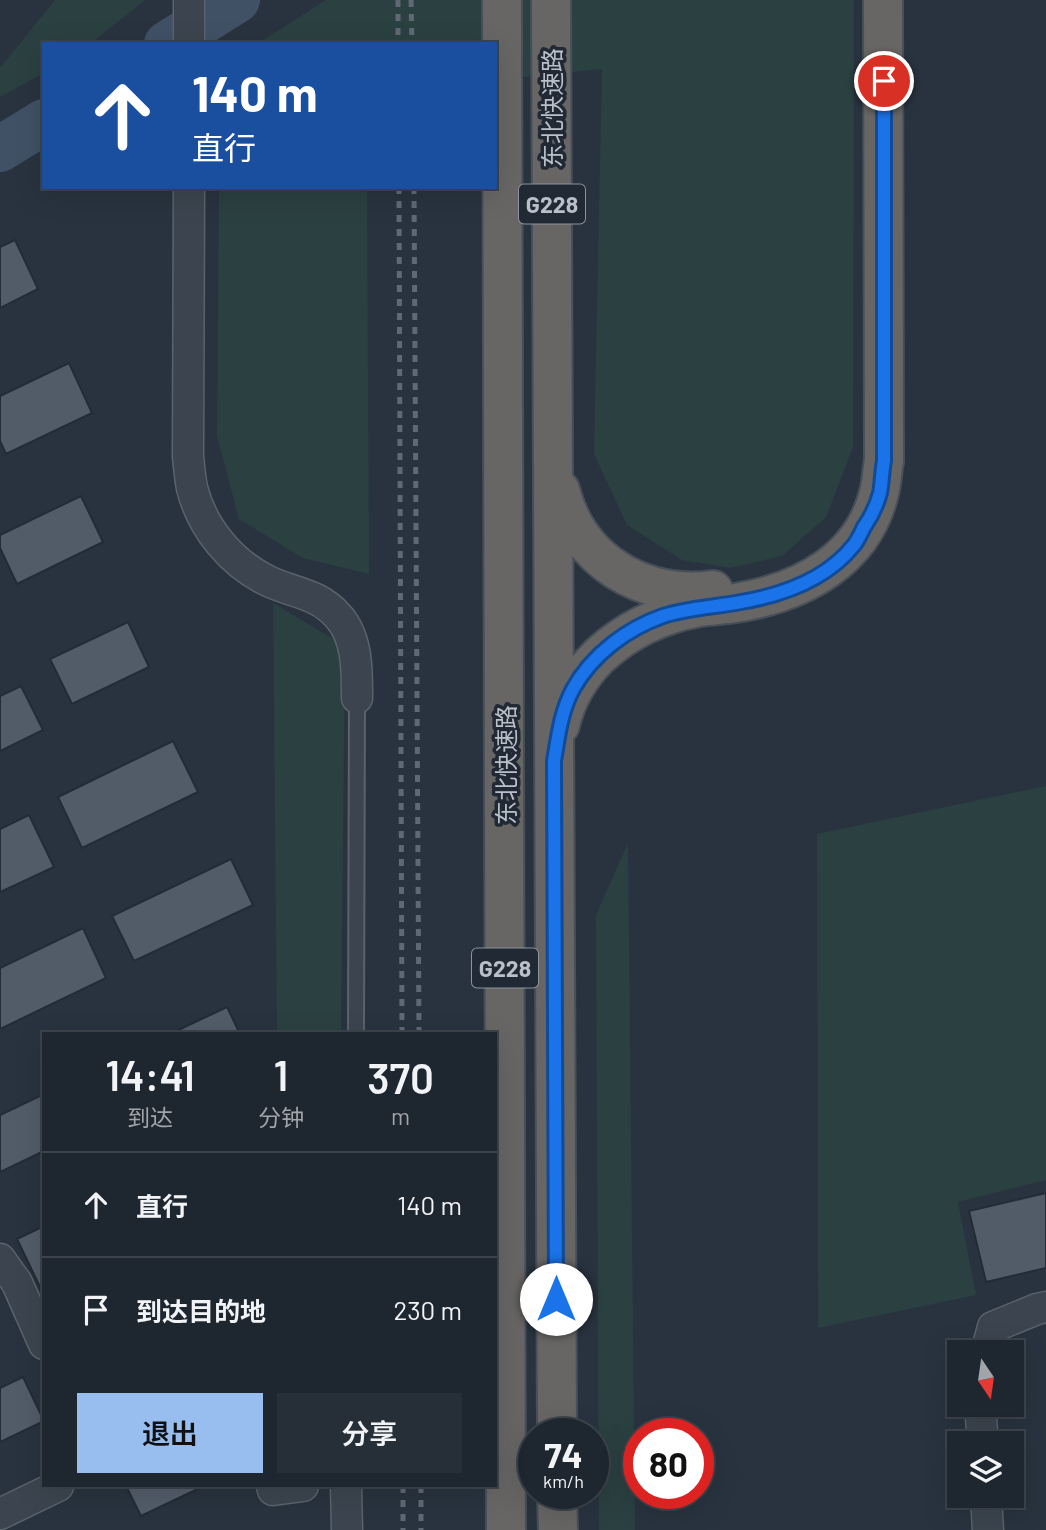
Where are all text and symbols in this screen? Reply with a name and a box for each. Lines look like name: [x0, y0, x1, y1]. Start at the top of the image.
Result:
street label: 东北快速路: [537, 48, 566, 168]
pin: [854, 51, 914, 111]
icon: arrive: [865, 62, 903, 100]
text: 140 m: [192, 63, 318, 122]
icon: ahead: [77, 70, 168, 161]
text: 直行: [192, 128, 256, 166]
road number: G228: [519, 184, 585, 224]
street label: 东北快速路: [491, 705, 520, 825]
road number: G228: [472, 948, 538, 987]
text: 14:41: [105, 1049, 195, 1099]
text: 1: [274, 1049, 288, 1099]
text: 370: [367, 1052, 434, 1102]
text: m: [391, 1102, 410, 1130]
text: 到达: [127, 1103, 173, 1131]
text: 分钟: [258, 1103, 304, 1131]
icon: ahead: [77, 1186, 115, 1224]
text: 140 m: [397, 1189, 462, 1220]
text: 直行: [136, 1190, 188, 1221]
position arrow: [519, 1262, 593, 1336]
icon: arrive: [77, 1291, 115, 1329]
text: 230 m: [393, 1294, 462, 1325]
text: 到达目的地: [136, 1295, 266, 1326]
north arrow: [947, 1340, 1024, 1418]
map controls: [947, 1340, 1024, 1508]
button: 退出: [77, 1393, 263, 1473]
button: 分享: [277, 1393, 462, 1473]
speed limit sign: 80: [623, 1418, 714, 1509]
button: layers: [947, 1431, 1024, 1508]
text: 74: [544, 1433, 583, 1475]
text: km/h: [543, 1470, 584, 1492]

